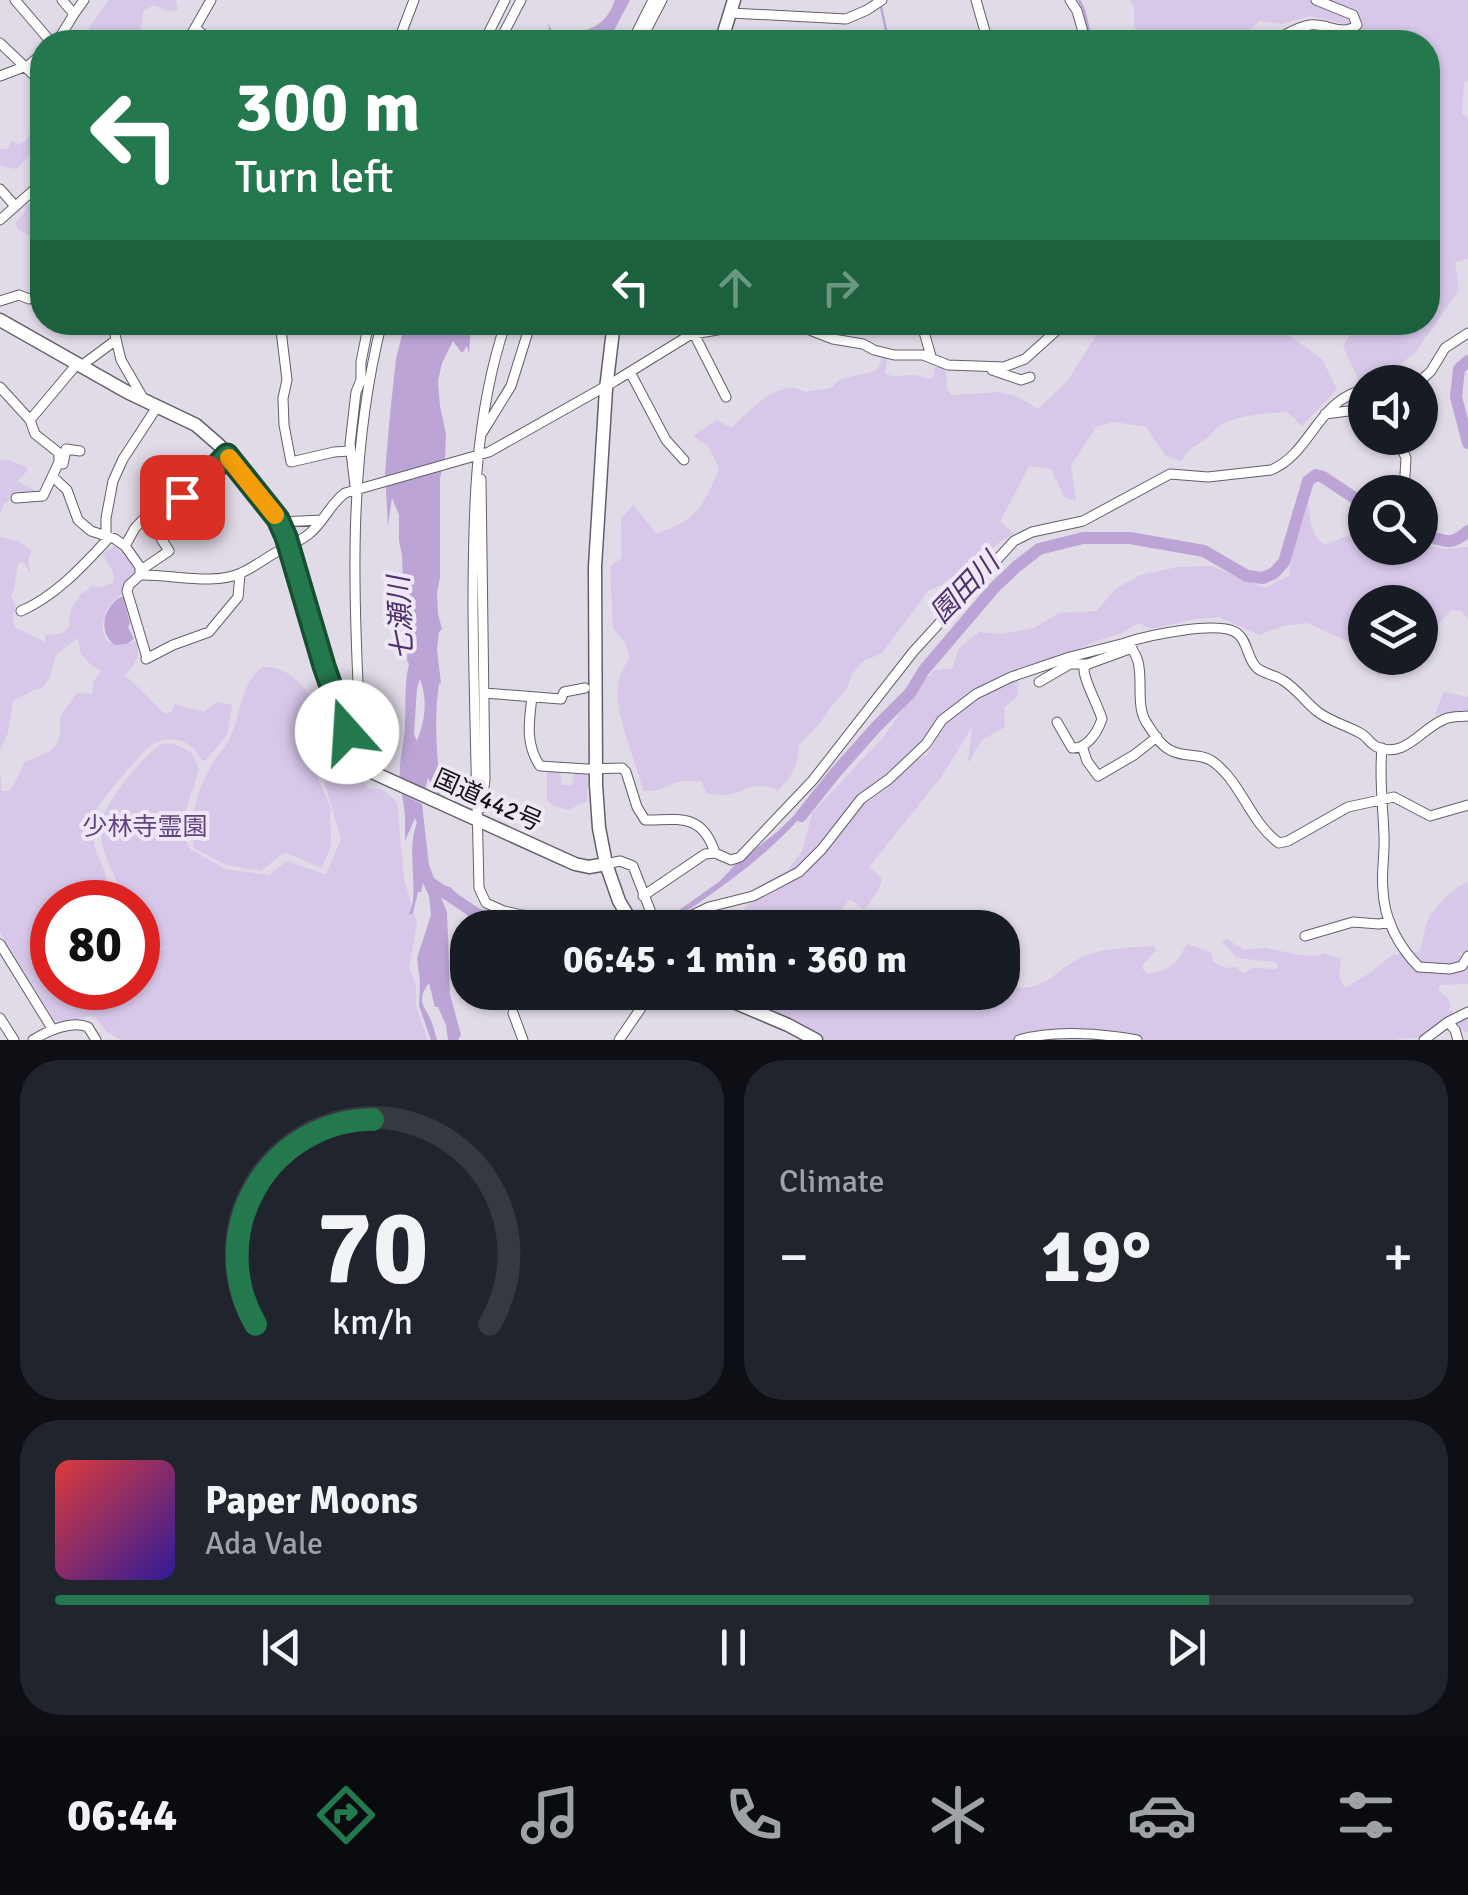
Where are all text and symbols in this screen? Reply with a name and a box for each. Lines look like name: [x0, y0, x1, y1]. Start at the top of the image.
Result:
text: 300 m: [235, 64, 420, 150]
icon: left: [70, 70, 200, 200]
text: Turn left: [235, 150, 394, 205]
icon: left: [603, 260, 658, 315]
icon: ahead: [708, 260, 763, 315]
icon: right: [813, 260, 868, 315]
map controls: [1348, 365, 1438, 675]
button: sound: [1348, 365, 1438, 455]
pin: [140, 455, 225, 540]
icon: arrive: [155, 470, 210, 525]
button: search: [1348, 475, 1438, 565]
water label: 園田川: [924, 544, 1008, 630]
water label: 七瀬川: [382, 572, 420, 661]
button: layers: [1348, 585, 1438, 675]
position arrow: [295, 680, 399, 784]
street label: 国道442号: [429, 762, 547, 838]
park label: 少林寺霊園: [82, 811, 208, 842]
speed limit sign: 80: [30, 880, 160, 1010]
text: 06:45 · 1 min · 360 m: [563, 936, 907, 983]
text: Climate: [779, 1162, 885, 1201]
text: 70: [316, 1184, 428, 1312]
text: 19°: [1041, 1210, 1152, 1303]
text: −: [779, 1223, 809, 1291]
text: +: [1383, 1223, 1413, 1291]
text: km/h: [332, 1300, 412, 1344]
text: Paper Moons: [205, 1477, 418, 1524]
text: Ada Vale: [205, 1524, 323, 1563]
icon: previous: [254, 1620, 309, 1675]
icon: pause: [706, 1620, 761, 1675]
icon: next: [1159, 1620, 1214, 1675]
icon: directions: [311, 1780, 381, 1850]
icon: music: [515, 1780, 585, 1850]
icon: phone: [719, 1780, 789, 1850]
icon: climate: [923, 1780, 993, 1850]
icon: car: [1127, 1780, 1197, 1850]
icon: filters: [1331, 1780, 1401, 1850]
text: 06:44: [67, 1788, 177, 1843]

